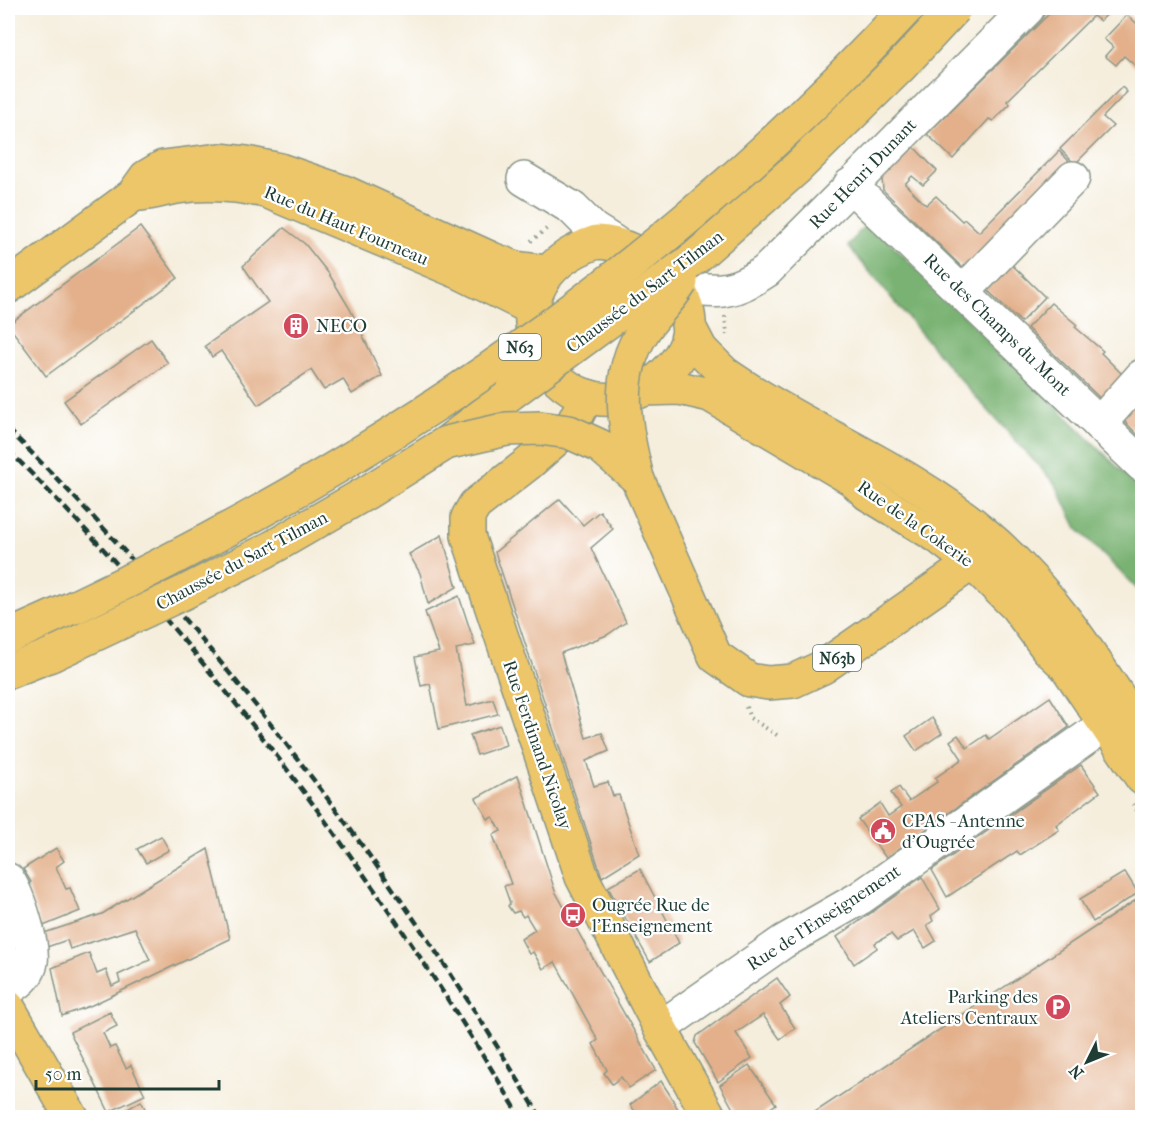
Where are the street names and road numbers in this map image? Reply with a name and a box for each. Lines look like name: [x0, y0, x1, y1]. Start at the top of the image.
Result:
street label: Rue Henri Dunant: [805, 114, 921, 234]
street label: Rue du Haut Fourneau: [261, 182, 431, 270]
street label: Chaussée du Sart Tilman: [562, 226, 728, 358]
street label: Rue des Champs du Mont: [919, 249, 1075, 401]
road number: N63: [499, 334, 541, 360]
street label: Rue de la Cokerie: [853, 476, 977, 572]
street label: Chaussée du Sart Tilman: [153, 507, 332, 615]
road number: N63b: [813, 645, 861, 671]
street label: Rue Ferdinand Nicolay: [498, 658, 576, 834]
street label: Rue de l'Enseignement: [743, 860, 905, 975]

